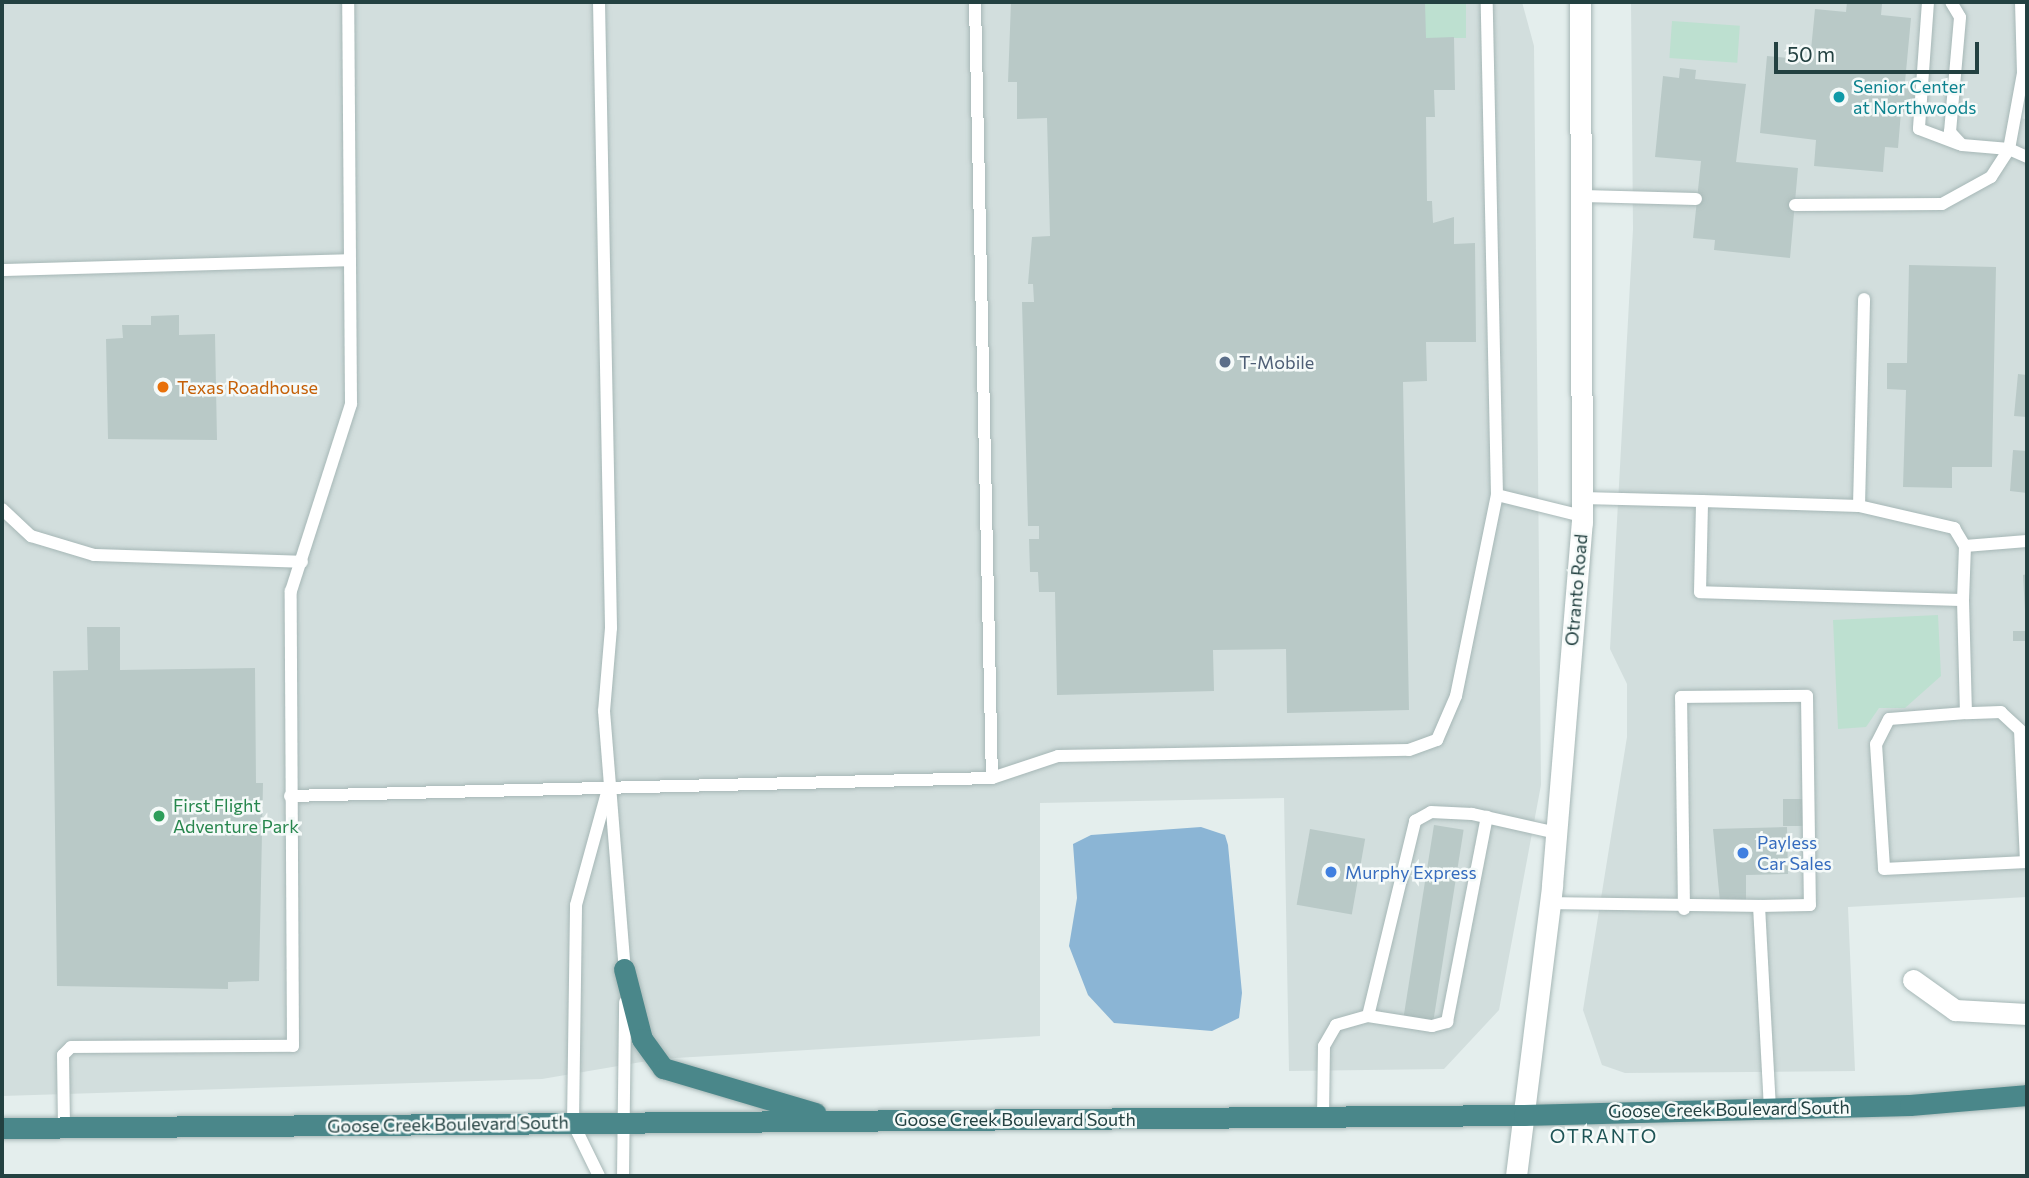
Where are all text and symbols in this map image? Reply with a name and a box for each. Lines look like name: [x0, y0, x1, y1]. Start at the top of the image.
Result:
scale bar: [1777, 28, 1982, 72]
text: 50 m: [1787, 41, 1835, 66]
place label: Senior Center at Northwoods: [1853, 76, 1976, 119]
marker: Senior Center at Northwoods: [1831, 89, 1847, 105]
place label: T-Mobile: [1239, 351, 1314, 373]
marker: T-Mobile: [1217, 354, 1233, 370]
place label: Texas Roadhouse: [177, 376, 318, 398]
marker: Texas Roadhouse: [155, 379, 171, 395]
street label: Otranto Road: [1560, 533, 1592, 647]
place label: First Flight Adventure Park: [173, 795, 299, 838]
marker: First Flight Adventure Park: [151, 808, 167, 824]
place label: Payless Car Sales: [1757, 832, 1832, 874]
marker: Payless Car Sales: [1735, 845, 1751, 861]
place label: Murphy Express: [1345, 861, 1477, 883]
marker: Murphy Express: [1323, 864, 1339, 880]
street label: Goose Creek Boulevard South: [1608, 1096, 1850, 1122]
street label: Goose Creek Boulevard South: [894, 1108, 1136, 1130]
street label: Goose Creek Boulevard South: [327, 1111, 569, 1137]
district label: OTRANTO: [1551, 1125, 1657, 1147]

